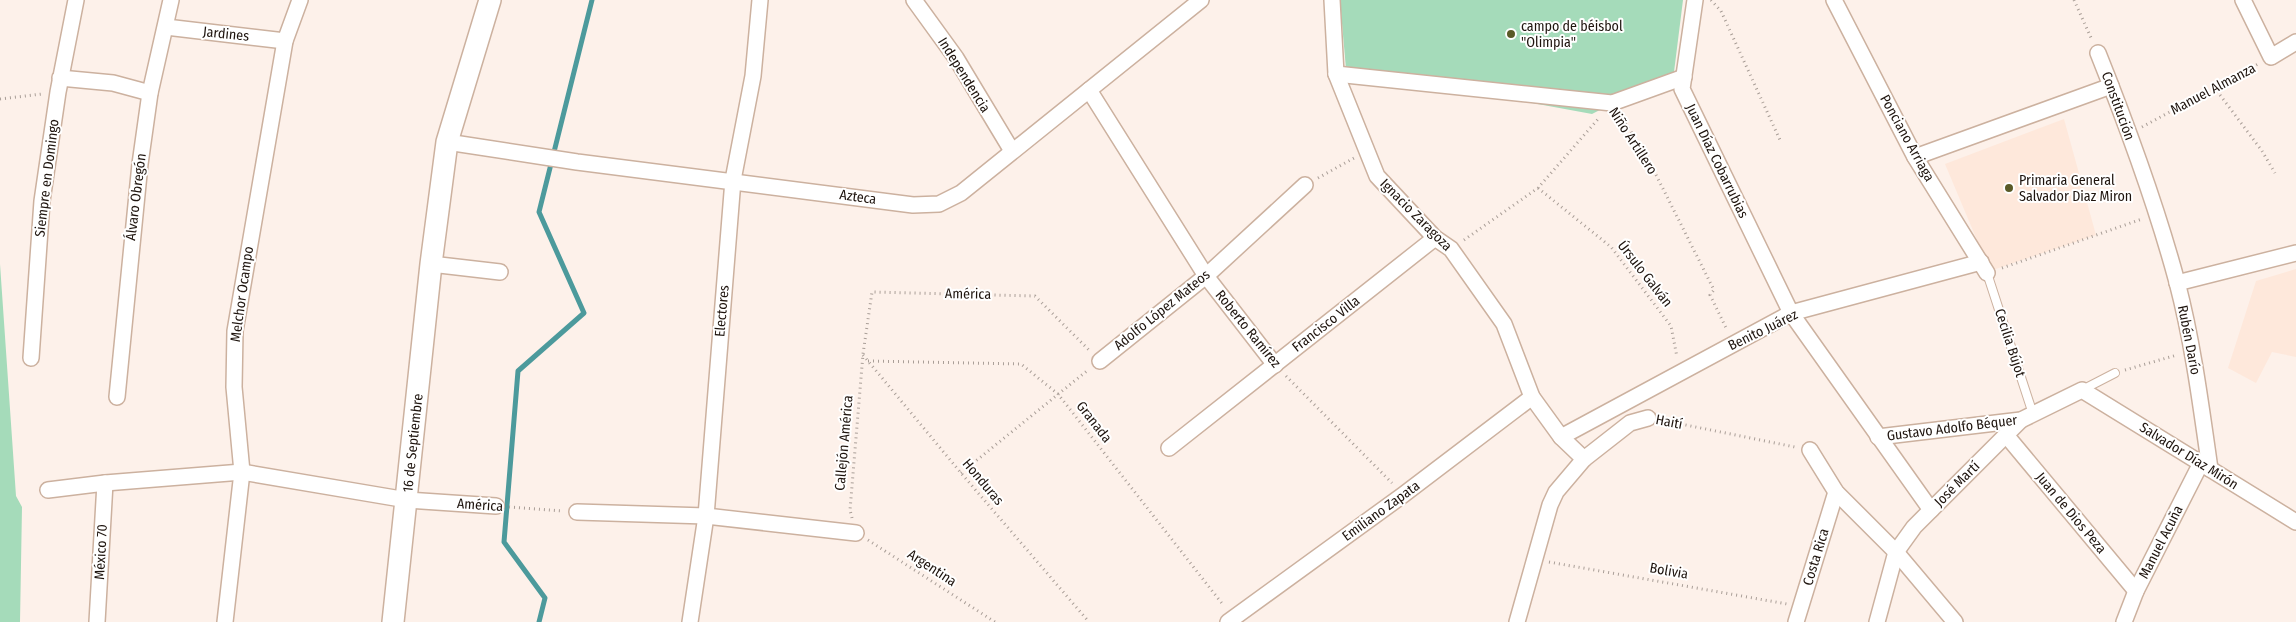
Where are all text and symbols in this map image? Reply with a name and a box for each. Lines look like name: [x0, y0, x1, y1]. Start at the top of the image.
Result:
place label: campo de béisbol "Olimpia": [1521, 18, 1623, 51]
street label: Jardines: [202, 23, 250, 45]
marker: campo de béisbol "Olimpia": [1505, 28, 1517, 40]
street label: Independencia: [934, 34, 994, 116]
street label: Manuel Almanza: [2168, 59, 2258, 119]
street label: Constitución: [2098, 69, 2138, 143]
street label: Ponciano Arriaga: [1876, 92, 1938, 184]
street label: Juan Díaz Cobarrubias: [1682, 101, 1752, 221]
street label: Niño Artillero: [1605, 104, 1661, 178]
street label: Siempre en Domingo: [31, 118, 63, 238]
street label: Álvaro Obregón: [121, 152, 150, 242]
place label: Primaria General Salvador Diaz Miron: [2019, 172, 2132, 205]
street label: Ignacio Zaragoza: [1376, 175, 1456, 255]
marker: Primaria General Salvador Diaz Miron: [2003, 182, 2015, 194]
street label: Azteca: [839, 186, 878, 208]
street label: Úrsulo Galván: [1614, 237, 1677, 310]
street label: Melchor Ocampo: [227, 245, 257, 343]
street label: Adolfo López Mateos: [1111, 266, 1213, 354]
street label: Electores: [711, 284, 733, 338]
street label: América: [945, 285, 991, 303]
street label: Roberto Ramírez: [1212, 287, 1285, 371]
street label: Francisco Villa: [1289, 292, 1363, 356]
street label: Rubén Darío: [2174, 304, 2204, 376]
street label: Benito Juárez: [1725, 306, 1801, 354]
street label: Cecilia Bújot: [1991, 307, 2029, 380]
street label: 16 de Septiembre: [399, 393, 427, 493]
street label: Callejón América: [831, 394, 857, 491]
street label: Granada: [1073, 398, 1116, 446]
street label: Haití: [1654, 411, 1684, 433]
street label: Gustavo Adolfo Béquer: [1886, 412, 2018, 444]
street label: Salvador Díaz Mirón: [2136, 419, 2242, 493]
street label: Honduras: [959, 455, 1007, 509]
street label: José Martí: [1931, 457, 1984, 510]
street label: Juan de Dios Peza: [2032, 469, 2110, 557]
street label: Emiliano Zapata: [1339, 477, 1423, 545]
street label: América: [456, 495, 504, 515]
street label: Manuel Acuña: [2135, 502, 2187, 582]
street label: México 70: [91, 524, 111, 580]
street label: Costa Rica: [1799, 526, 1833, 588]
street label: Argentina: [904, 546, 960, 590]
street label: Bolivia: [1648, 559, 1690, 583]

